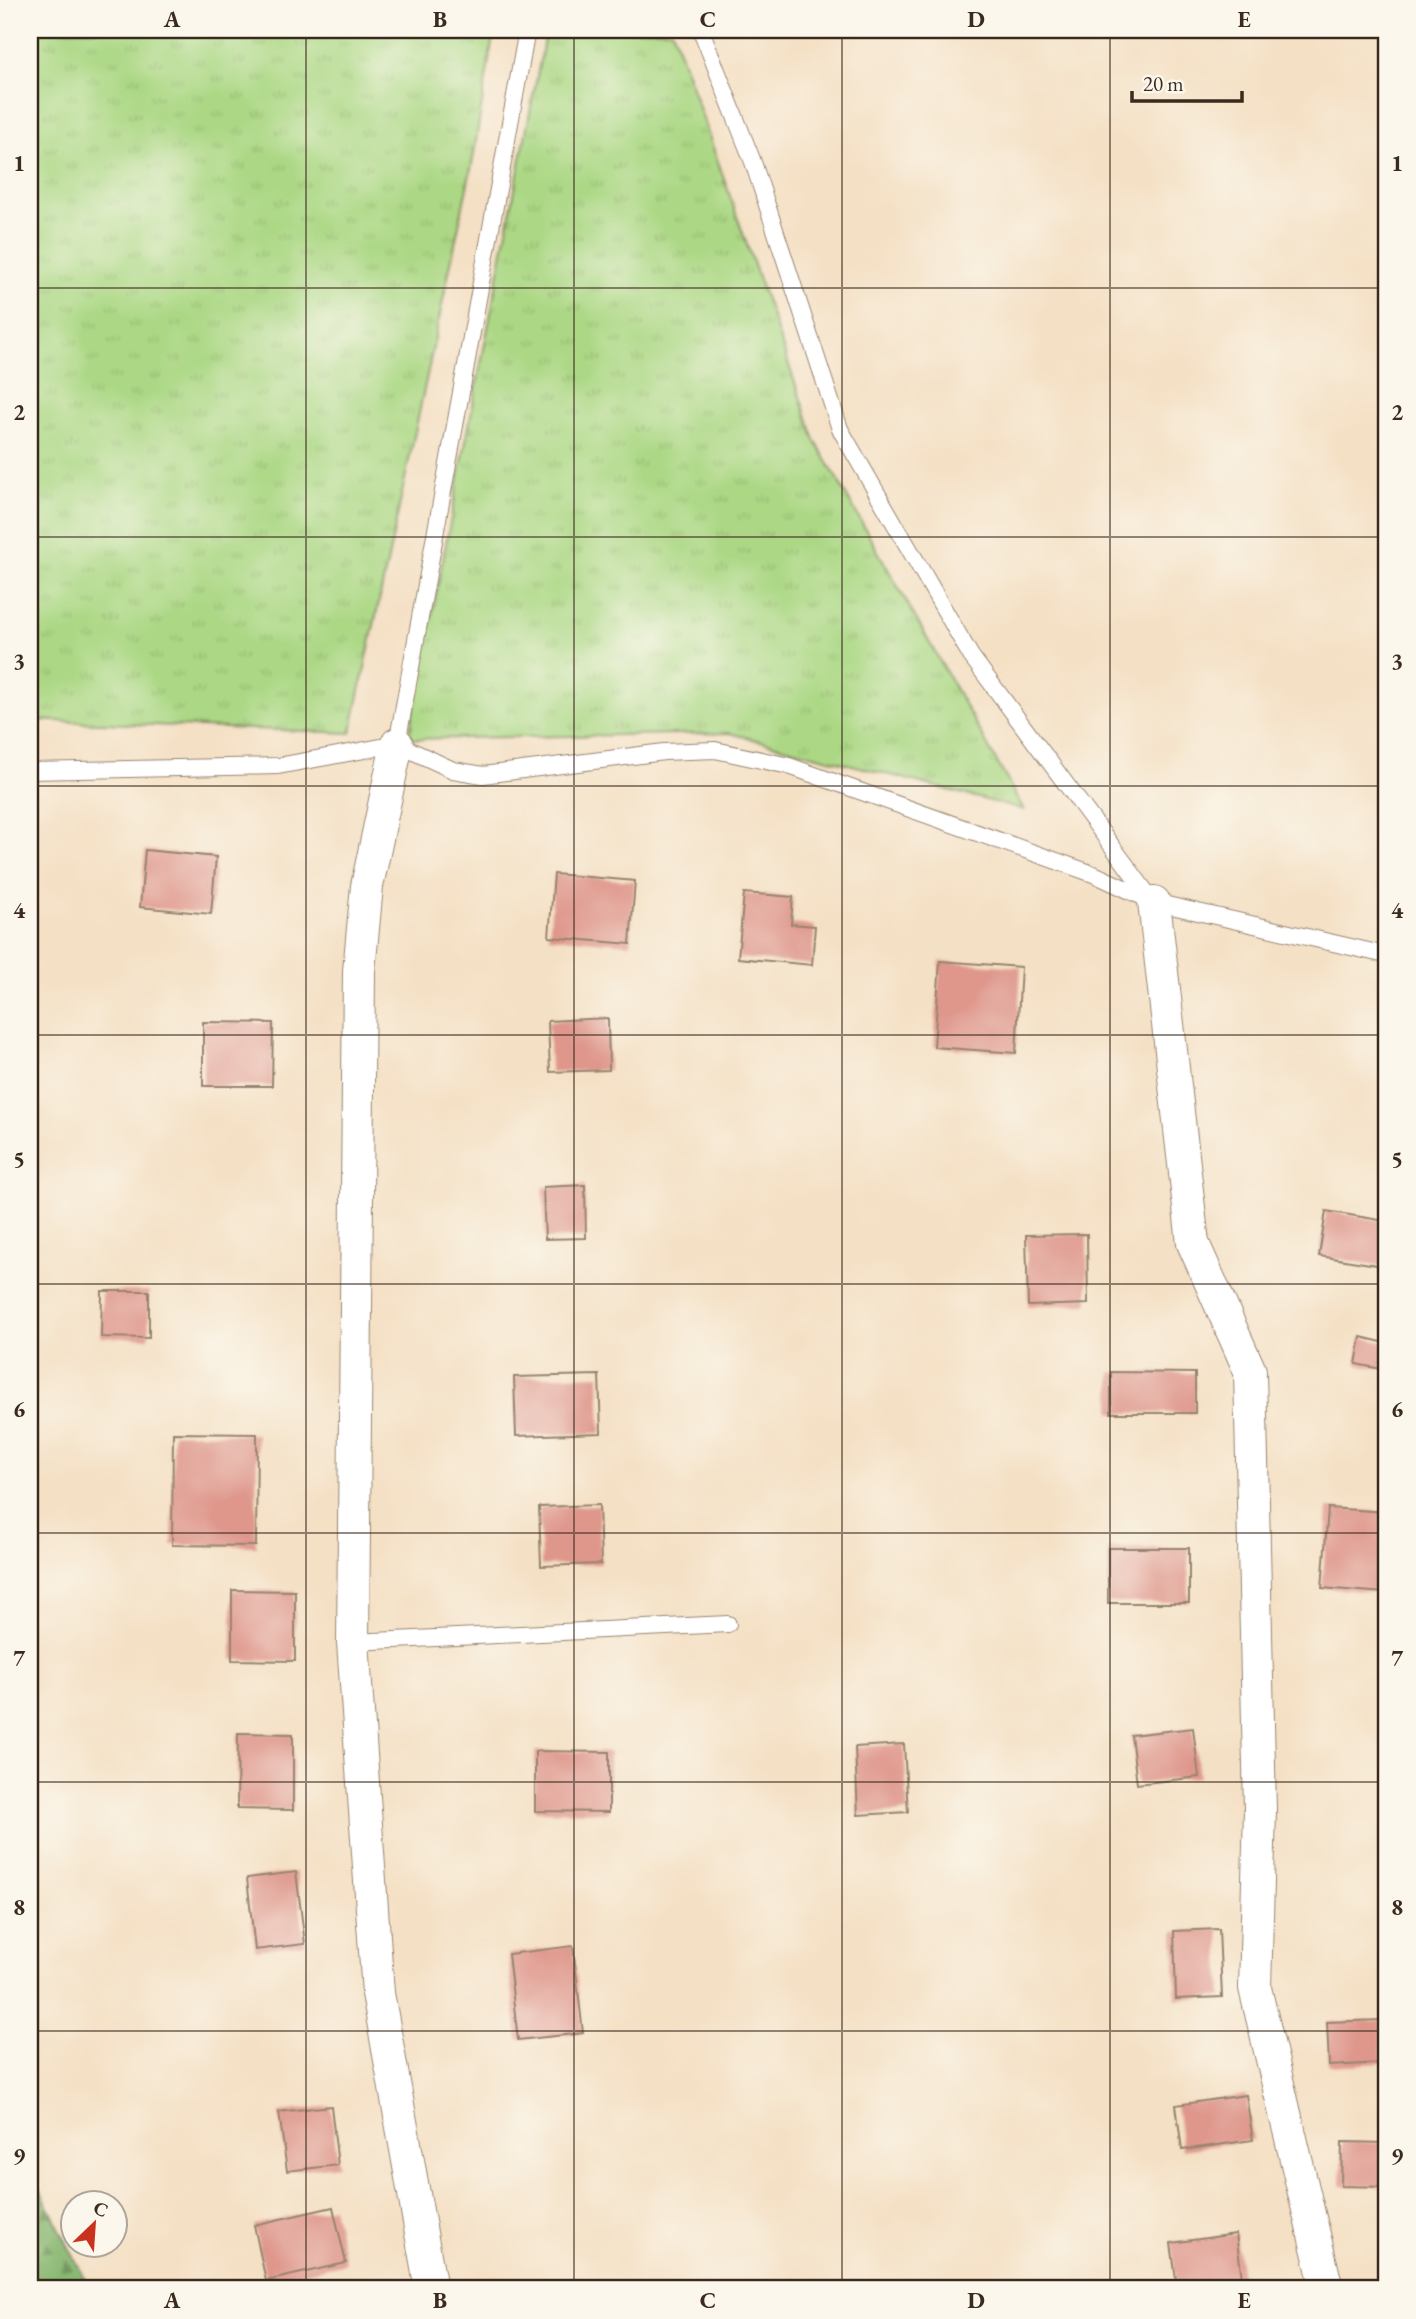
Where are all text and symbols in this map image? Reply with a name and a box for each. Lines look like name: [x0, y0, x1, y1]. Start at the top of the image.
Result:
text: A: [163, 4, 181, 34]
text: B: [433, 4, 447, 34]
text: C: [700, 4, 716, 34]
text: D: [967, 4, 985, 34]
text: E: [1237, 4, 1251, 34]
scale bar: [1132, 60, 1243, 104]
text: 20 m: [1143, 70, 1184, 97]
text: 1: [13, 148, 25, 178]
text: 1: [1391, 148, 1403, 178]
text: 2: [13, 397, 25, 427]
text: 2: [1391, 397, 1403, 427]
text: 3: [13, 646, 25, 676]
text: 3: [1391, 646, 1403, 676]
text: 4: [13, 895, 26, 925]
text: 4: [1391, 895, 1404, 925]
text: 5: [13, 1144, 25, 1174]
text: 5: [1391, 1144, 1403, 1174]
text: 6: [13, 1394, 25, 1424]
text: 6: [1391, 1394, 1403, 1424]
text: 7: [13, 1643, 26, 1673]
text: 7: [1391, 1643, 1404, 1673]
text: 8: [13, 1892, 25, 1922]
text: 8: [1391, 1892, 1403, 1922]
text: 9: [13, 2141, 25, 2171]
text: 9: [1391, 2141, 1403, 2171]
north arrow: [60, 2190, 130, 2260]
text: С: [90, 2195, 112, 2223]
text: A: [163, 2285, 181, 2315]
text: B: [433, 2285, 447, 2315]
text: C: [700, 2285, 716, 2315]
text: D: [967, 2285, 985, 2315]
text: E: [1237, 2285, 1251, 2315]

